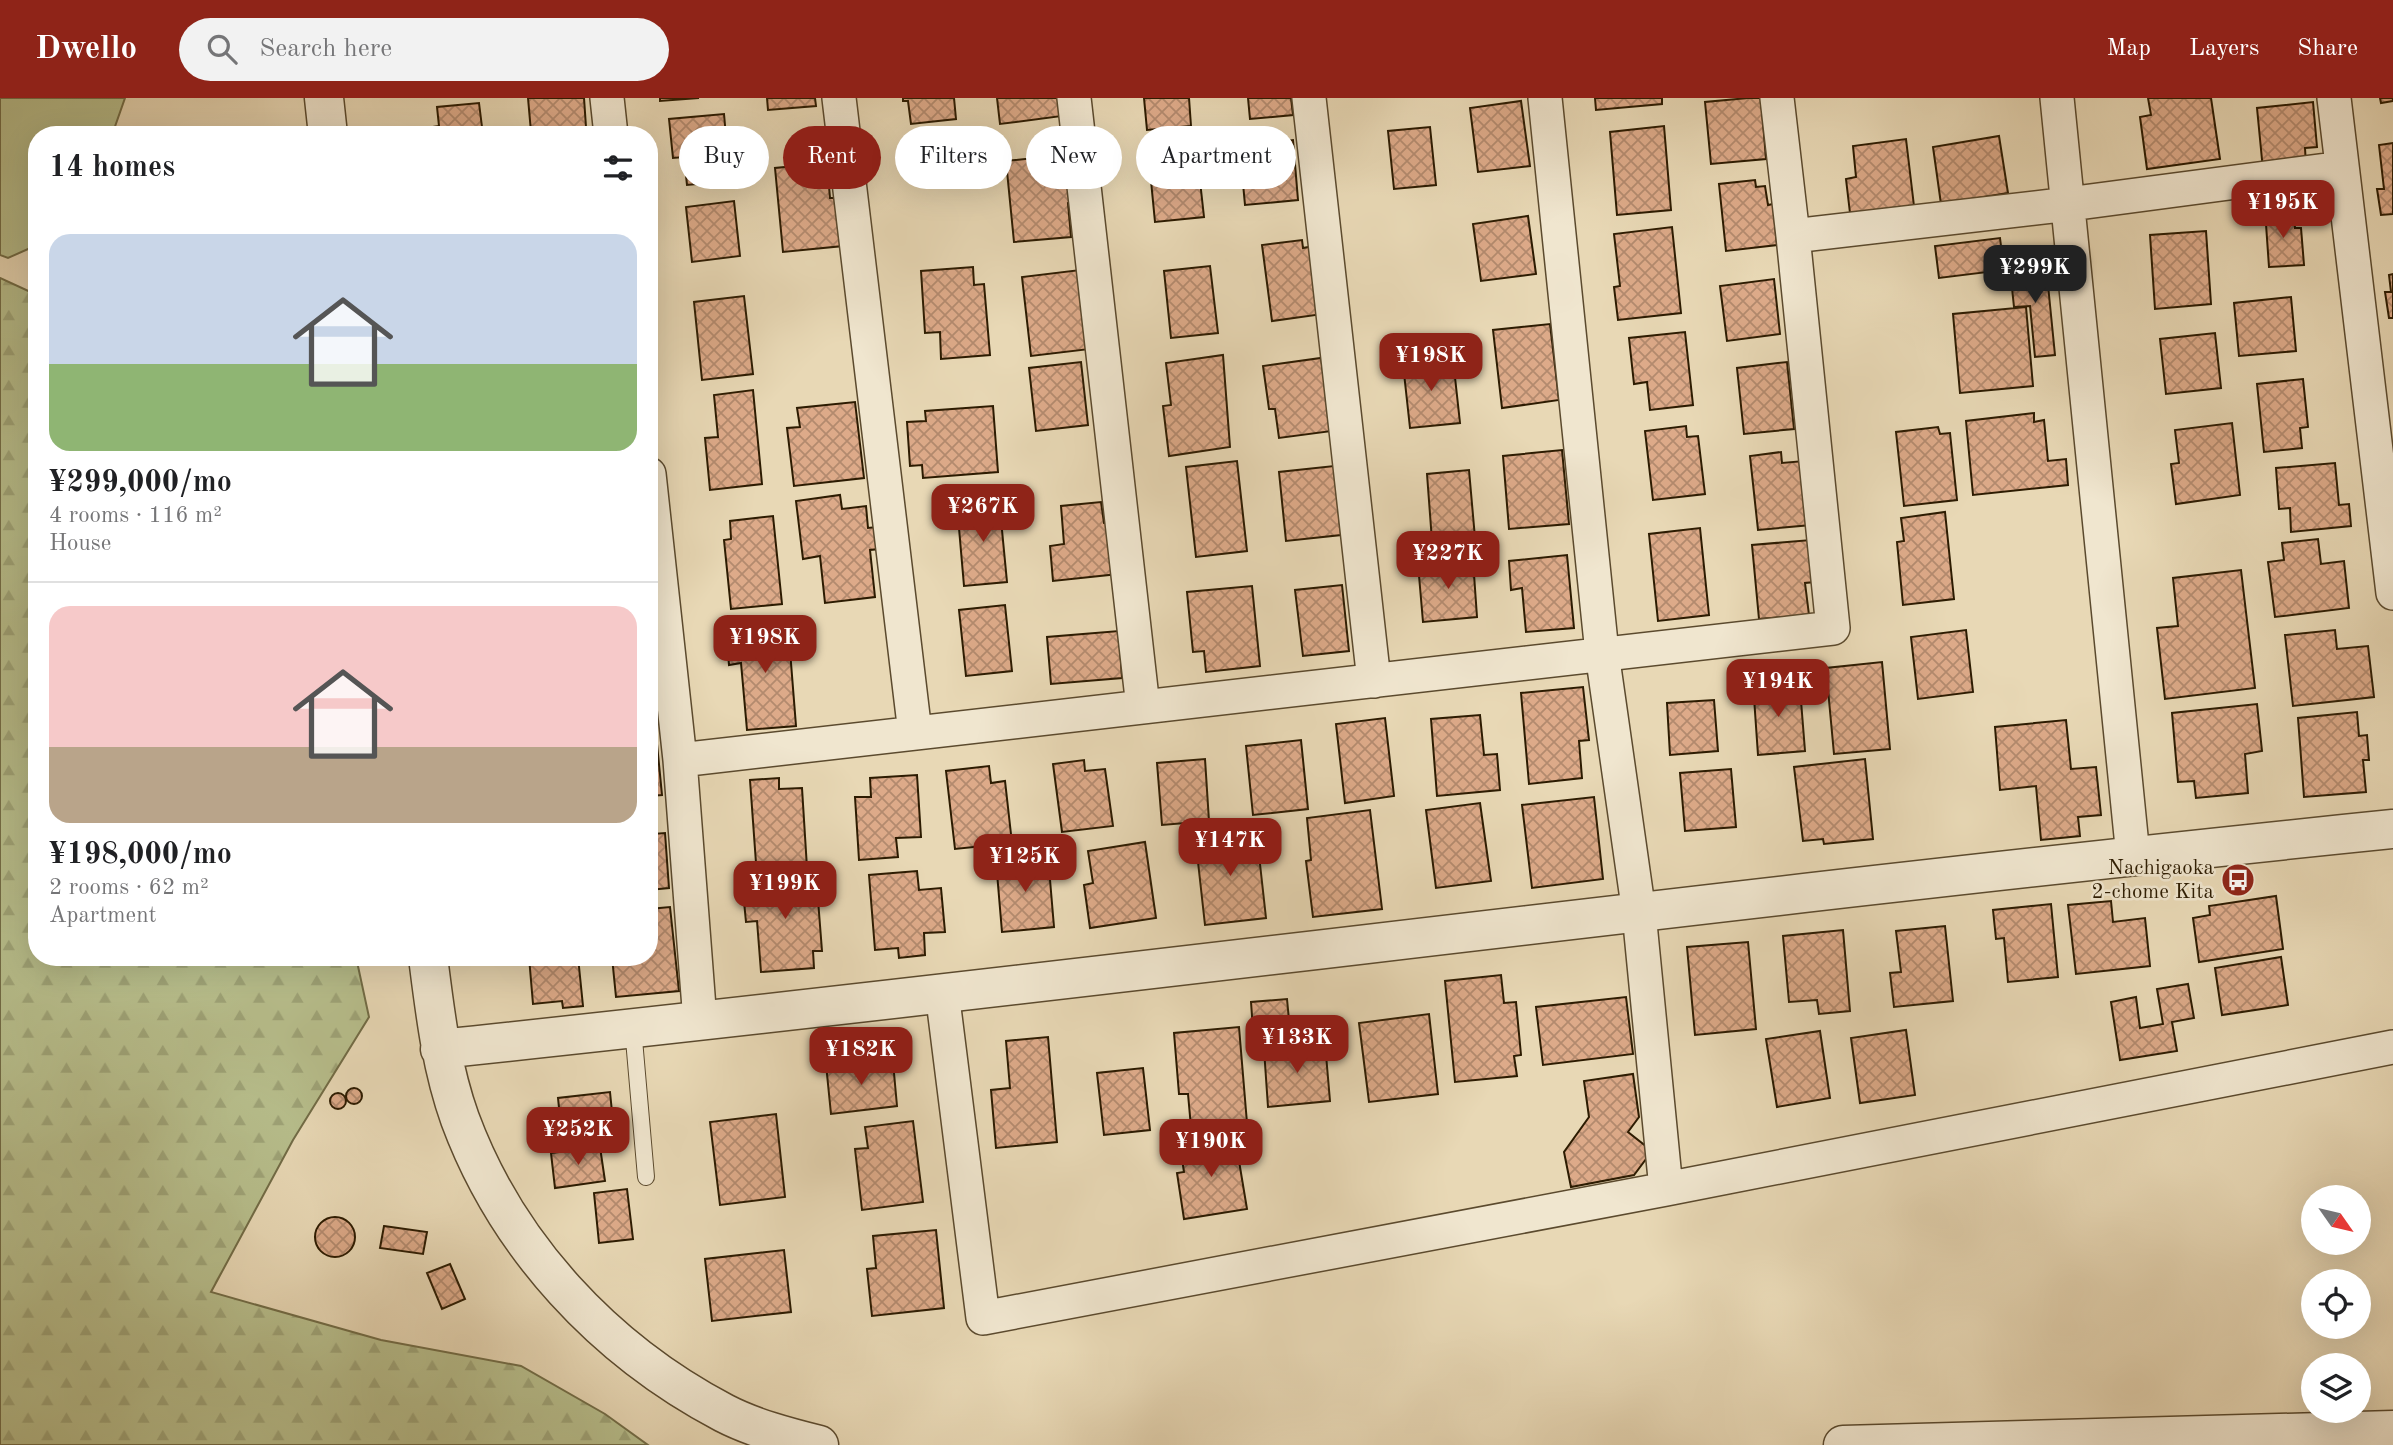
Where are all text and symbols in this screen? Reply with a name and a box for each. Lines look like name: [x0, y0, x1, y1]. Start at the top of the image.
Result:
search box: [179, 18, 669, 81]
icon: search: [203, 30, 241, 68]
text: Dwello: [35, 33, 137, 66]
text: Search here: [259, 36, 392, 62]
text: Map: [2107, 37, 2151, 61]
text: Layers: [2189, 37, 2259, 61]
text: Share: [2297, 37, 2358, 61]
chip: Buy: [679, 126, 769, 189]
chip: Rent: [783, 126, 881, 189]
chip: Filters: [895, 126, 1012, 189]
chip: New: [1026, 126, 1122, 189]
chip: Apartment: [1136, 126, 1296, 189]
icon: filters: [599, 149, 637, 187]
text: 14 homes: [49, 153, 175, 183]
pin: ¥195K: [2234, 180, 2332, 240]
text: ¥195K: [2247, 191, 2319, 214]
pin: ¥299K: [1986, 246, 2084, 305]
text: ¥299K: [1999, 256, 2071, 279]
icon: home: [280, 279, 406, 405]
pin: ¥198K: [1382, 334, 1480, 393]
text: ¥198K: [1395, 344, 1467, 367]
text: ¥299,000/mo: [49, 468, 232, 498]
pin: ¥267K: [934, 484, 1032, 544]
text: ¥267K: [947, 495, 1019, 518]
text: 4 rooms · 116 m²: [49, 504, 222, 527]
text: House: [49, 532, 111, 555]
pin: ¥227K: [1399, 532, 1497, 591]
text: ¥227K: [1412, 542, 1484, 565]
pin: ¥198K: [716, 616, 814, 675]
text: ¥198K: [729, 626, 801, 649]
icon: home: [280, 651, 406, 777]
pin: ¥194K: [1729, 660, 1827, 719]
text: ¥194K: [1742, 670, 1814, 693]
pin: ¥147K: [1181, 818, 1279, 878]
text: ¥147K: [1194, 829, 1266, 852]
pin: ¥125K: [976, 834, 1074, 894]
text: ¥198,000/mo: [49, 840, 232, 870]
text: ¥125K: [989, 845, 1061, 868]
place label: Nachigaoka 2-chome Kita: [2092, 858, 2214, 903]
bus stop icon: Nachigaoka 2-chome Kita: [2219, 861, 2257, 899]
pin: ¥199K: [736, 862, 834, 921]
text: ¥199K: [749, 872, 821, 895]
text: 2 rooms · 62 m²: [49, 876, 209, 899]
text: Apartment: [49, 904, 157, 927]
pin: ¥133K: [1248, 1016, 1346, 1075]
text: ¥133K: [1261, 1026, 1333, 1049]
pin: ¥182K: [812, 1028, 910, 1087]
text: ¥182K: [825, 1038, 897, 1061]
pin: ¥252K: [529, 1108, 627, 1167]
text: ¥252K: [542, 1118, 614, 1141]
pin: ¥190K: [1162, 1119, 1260, 1179]
text: ¥190K: [1175, 1130, 1247, 1153]
north arrow: [2301, 1185, 2371, 1255]
map controls: [2301, 1185, 2371, 1423]
button: locate: [2301, 1269, 2371, 1339]
button: layers: [2301, 1353, 2371, 1423]

